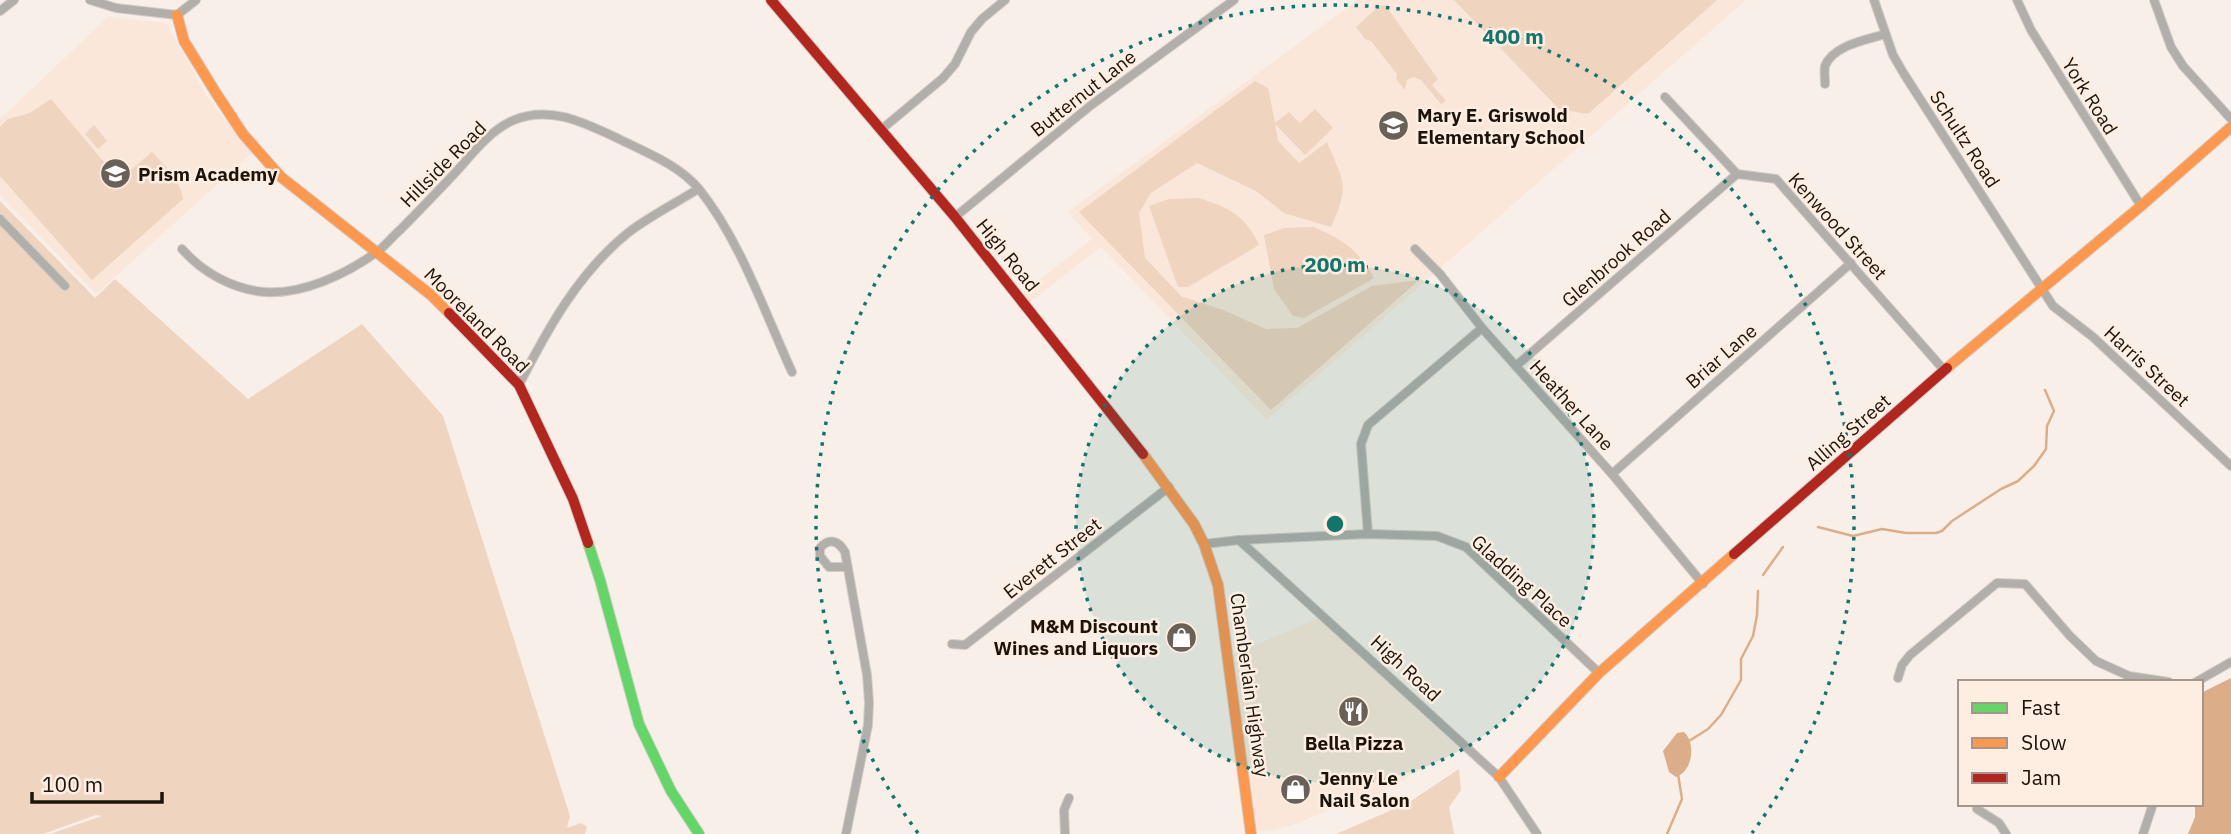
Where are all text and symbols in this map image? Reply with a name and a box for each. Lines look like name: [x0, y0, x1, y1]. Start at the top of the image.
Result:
text: 400 m: [1482, 22, 1544, 50]
street label: Butternut Lane: [1025, 44, 1141, 142]
street label: York Road: [2057, 53, 2123, 139]
street label: Schultz Road: [1925, 86, 2005, 192]
place label: Mary E. Griswold Elementary School: [1417, 103, 1585, 149]
school or university icon: Mary E. Griswold Elementary School: [1377, 109, 1411, 143]
street label: Hillside Road: [395, 116, 491, 212]
school or university icon: Prism Academy: [98, 157, 132, 191]
place label: Prism Academy: [138, 162, 278, 186]
street label: Kenwood Street: [1784, 167, 1892, 285]
street label: Glenbrook Road: [1556, 204, 1676, 312]
street label: High Road: [971, 214, 1045, 296]
text: 200 m: [1304, 250, 1366, 278]
street label: Mooreland Road: [419, 262, 535, 378]
street label: Briar Lane: [1680, 319, 1762, 393]
street label: Harris Street: [2099, 320, 2195, 412]
street label: Heather Lane: [1525, 355, 1619, 455]
street label: Alling Street: [1801, 389, 1895, 475]
street label: Everett Street: [998, 512, 1106, 604]
centre of rings: [1323, 512, 1347, 536]
street label: Gladding Place: [1467, 529, 1577, 633]
street label: Chamberlain Highway: [1225, 591, 1275, 779]
place label: M&M Discount Wines and Liquors: [993, 614, 1158, 660]
shop icon: M&M Discount Wines and Liquors: [1164, 620, 1198, 654]
street label: High Road: [1366, 629, 1446, 707]
legend: [1958, 680, 2203, 806]
text: Fast: [2021, 693, 2061, 721]
restaurant icon: Bella Pizza: [1337, 695, 1371, 729]
text: Slow: [2021, 728, 2067, 756]
place label: Bella Pizza: [1305, 731, 1403, 755]
scale bar: [32, 760, 161, 804]
text: Jam: [2021, 763, 2061, 791]
place label: Jenny Le Nail Salon: [1319, 766, 1410, 812]
text: 100 m: [42, 770, 103, 798]
shop icon: Jenny Le Nail Salon: [1279, 772, 1313, 806]

